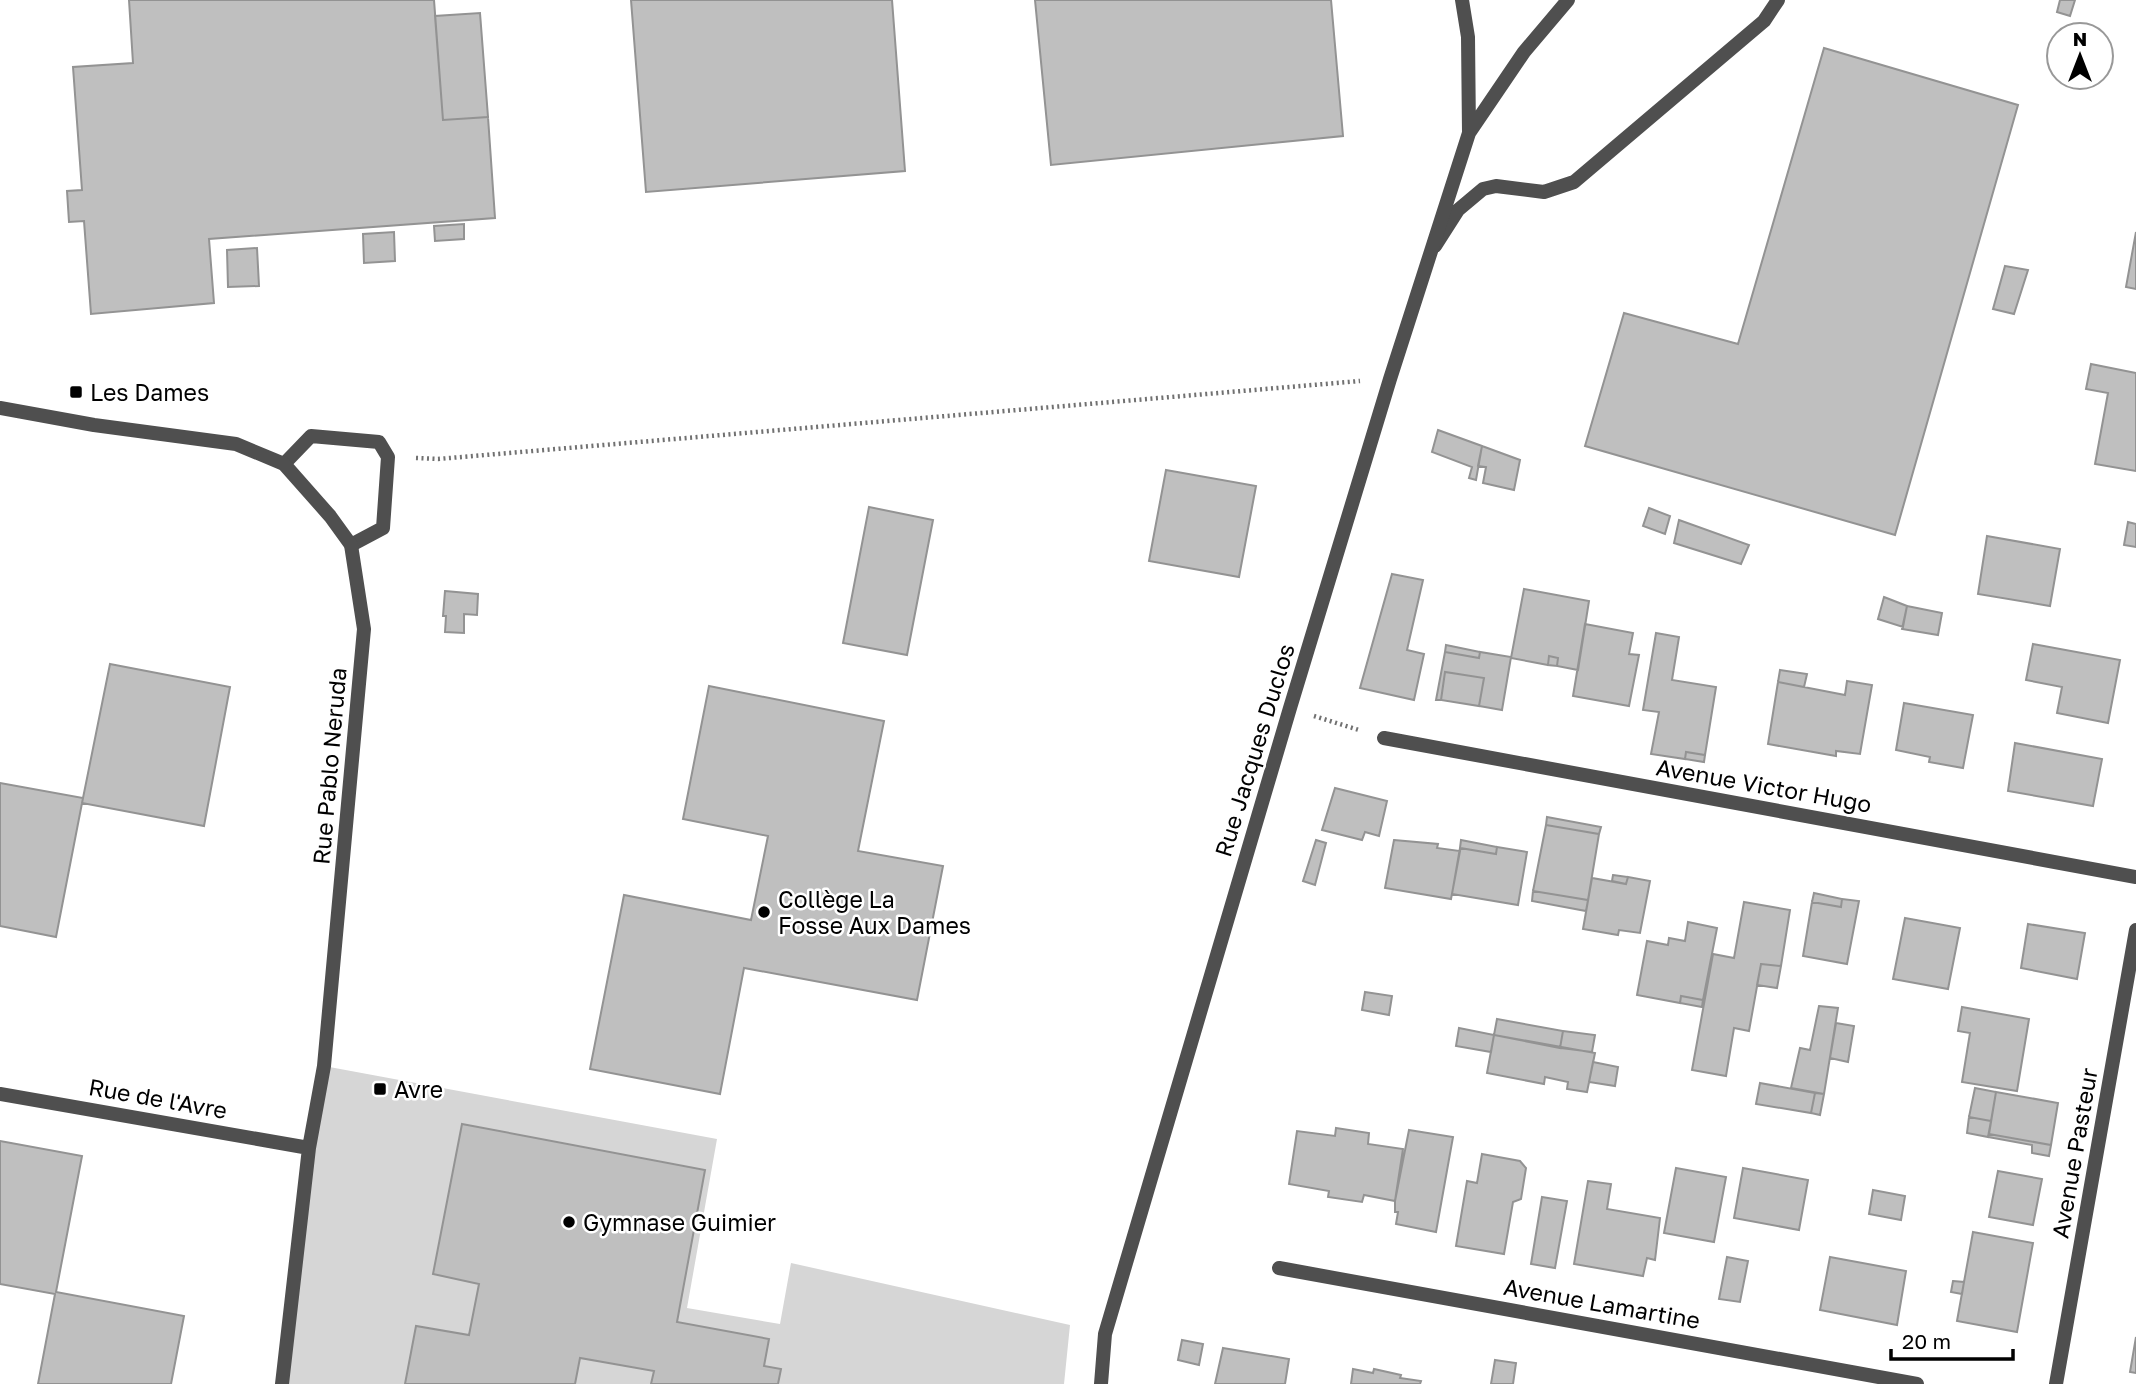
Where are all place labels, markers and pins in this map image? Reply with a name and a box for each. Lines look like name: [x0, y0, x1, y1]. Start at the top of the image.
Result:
place label: Les Dames: [90, 378, 209, 406]
marker: Les Dames: [68, 384, 84, 400]
place label: Collège La Fosse Aux Dames: [778, 885, 971, 939]
marker: Collège La Fosse Aux Dames: [756, 904, 772, 920]
place label: Avre: [394, 1075, 443, 1103]
marker: Avre: [372, 1081, 388, 1097]
place label: Gymnase Guimier: [583, 1208, 776, 1236]
marker: Gymnase Guimier: [561, 1214, 577, 1230]

